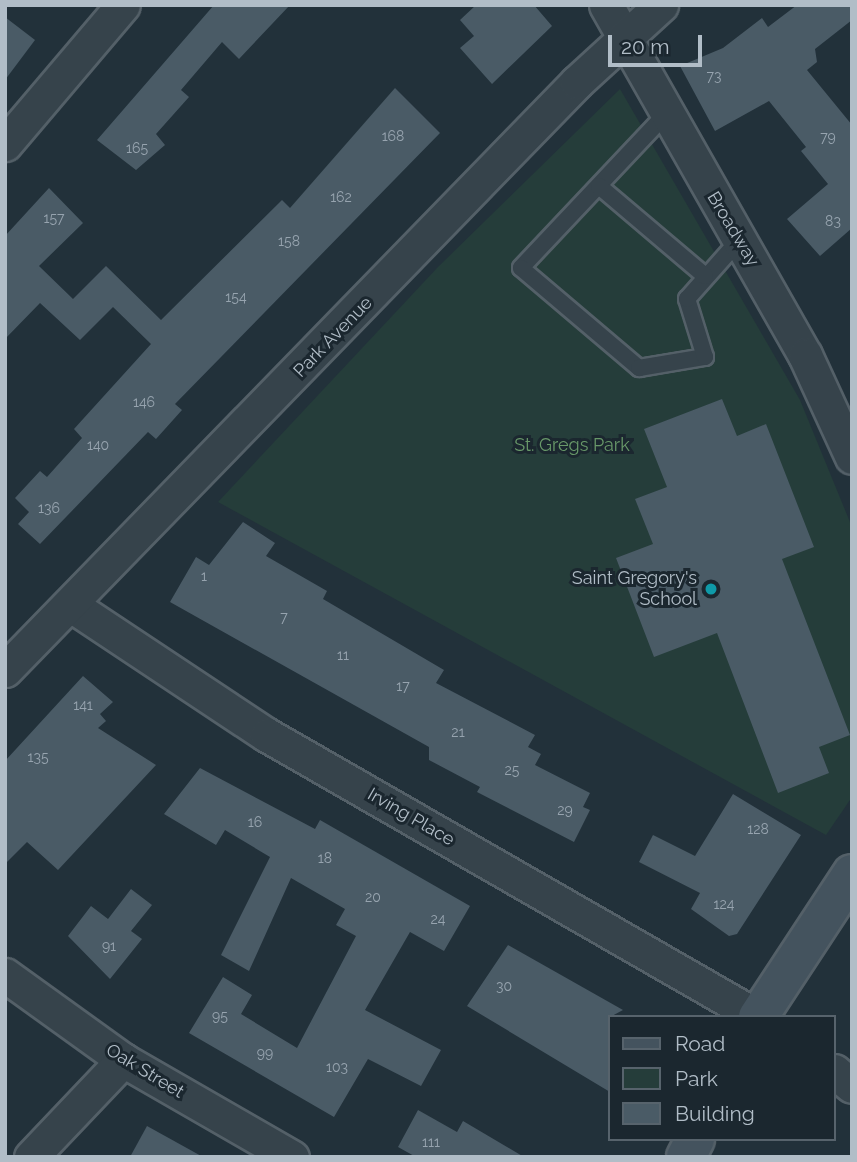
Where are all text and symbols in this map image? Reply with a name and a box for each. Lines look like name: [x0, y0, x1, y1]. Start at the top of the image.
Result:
scale bar: [612, 21, 706, 65]
text: 20 m: [621, 34, 669, 59]
house number: 73: [707, 68, 721, 84]
house number: 168: [382, 128, 404, 144]
house number: 79: [820, 129, 836, 145]
house number: 165: [126, 140, 148, 156]
street label: Broadway: [702, 188, 764, 270]
house number: 162: [330, 189, 352, 205]
house number: 157: [43, 210, 65, 226]
house number: 83: [825, 213, 841, 229]
house number: 158: [278, 233, 300, 249]
house number: 154: [225, 289, 247, 305]
street label: Park Avenue: [289, 292, 377, 382]
house number: 146: [133, 394, 155, 410]
park label: St. Gregs Park: [514, 434, 630, 456]
house number: 140: [87, 437, 109, 453]
house number: 136: [38, 500, 60, 516]
house number: 1: [201, 568, 207, 584]
place label: Saint Gregory's School: [572, 568, 697, 610]
marker: Saint Gregory's School: [703, 581, 719, 597]
house number: 7: [280, 609, 288, 625]
house number: 11: [337, 647, 349, 663]
house number: 17: [396, 678, 410, 694]
house number: 141: [73, 697, 93, 713]
house number: 21: [451, 724, 465, 740]
house number: 135: [27, 749, 49, 765]
house number: 25: [505, 762, 519, 778]
street label: Irving Place: [364, 783, 458, 851]
house number: 29: [557, 802, 573, 818]
house number: 16: [248, 814, 262, 830]
house number: 128: [747, 821, 769, 837]
house number: 18: [318, 850, 332, 866]
house number: 20: [365, 889, 381, 905]
house number: 124: [714, 896, 734, 912]
house number: 24: [431, 911, 445, 927]
house number: 91: [102, 938, 116, 954]
house number: 30: [496, 978, 512, 994]
house number: 95: [212, 1008, 228, 1024]
legend: [608, 1015, 836, 1141]
text: Road: [675, 1031, 725, 1056]
street label: Oak Street: [102, 1039, 188, 1103]
house number: 99: [257, 1045, 273, 1061]
house number: 103: [326, 1059, 348, 1075]
text: Park: [675, 1066, 718, 1091]
text: Building: [675, 1101, 755, 1126]
house number: 111: [422, 1134, 440, 1150]

